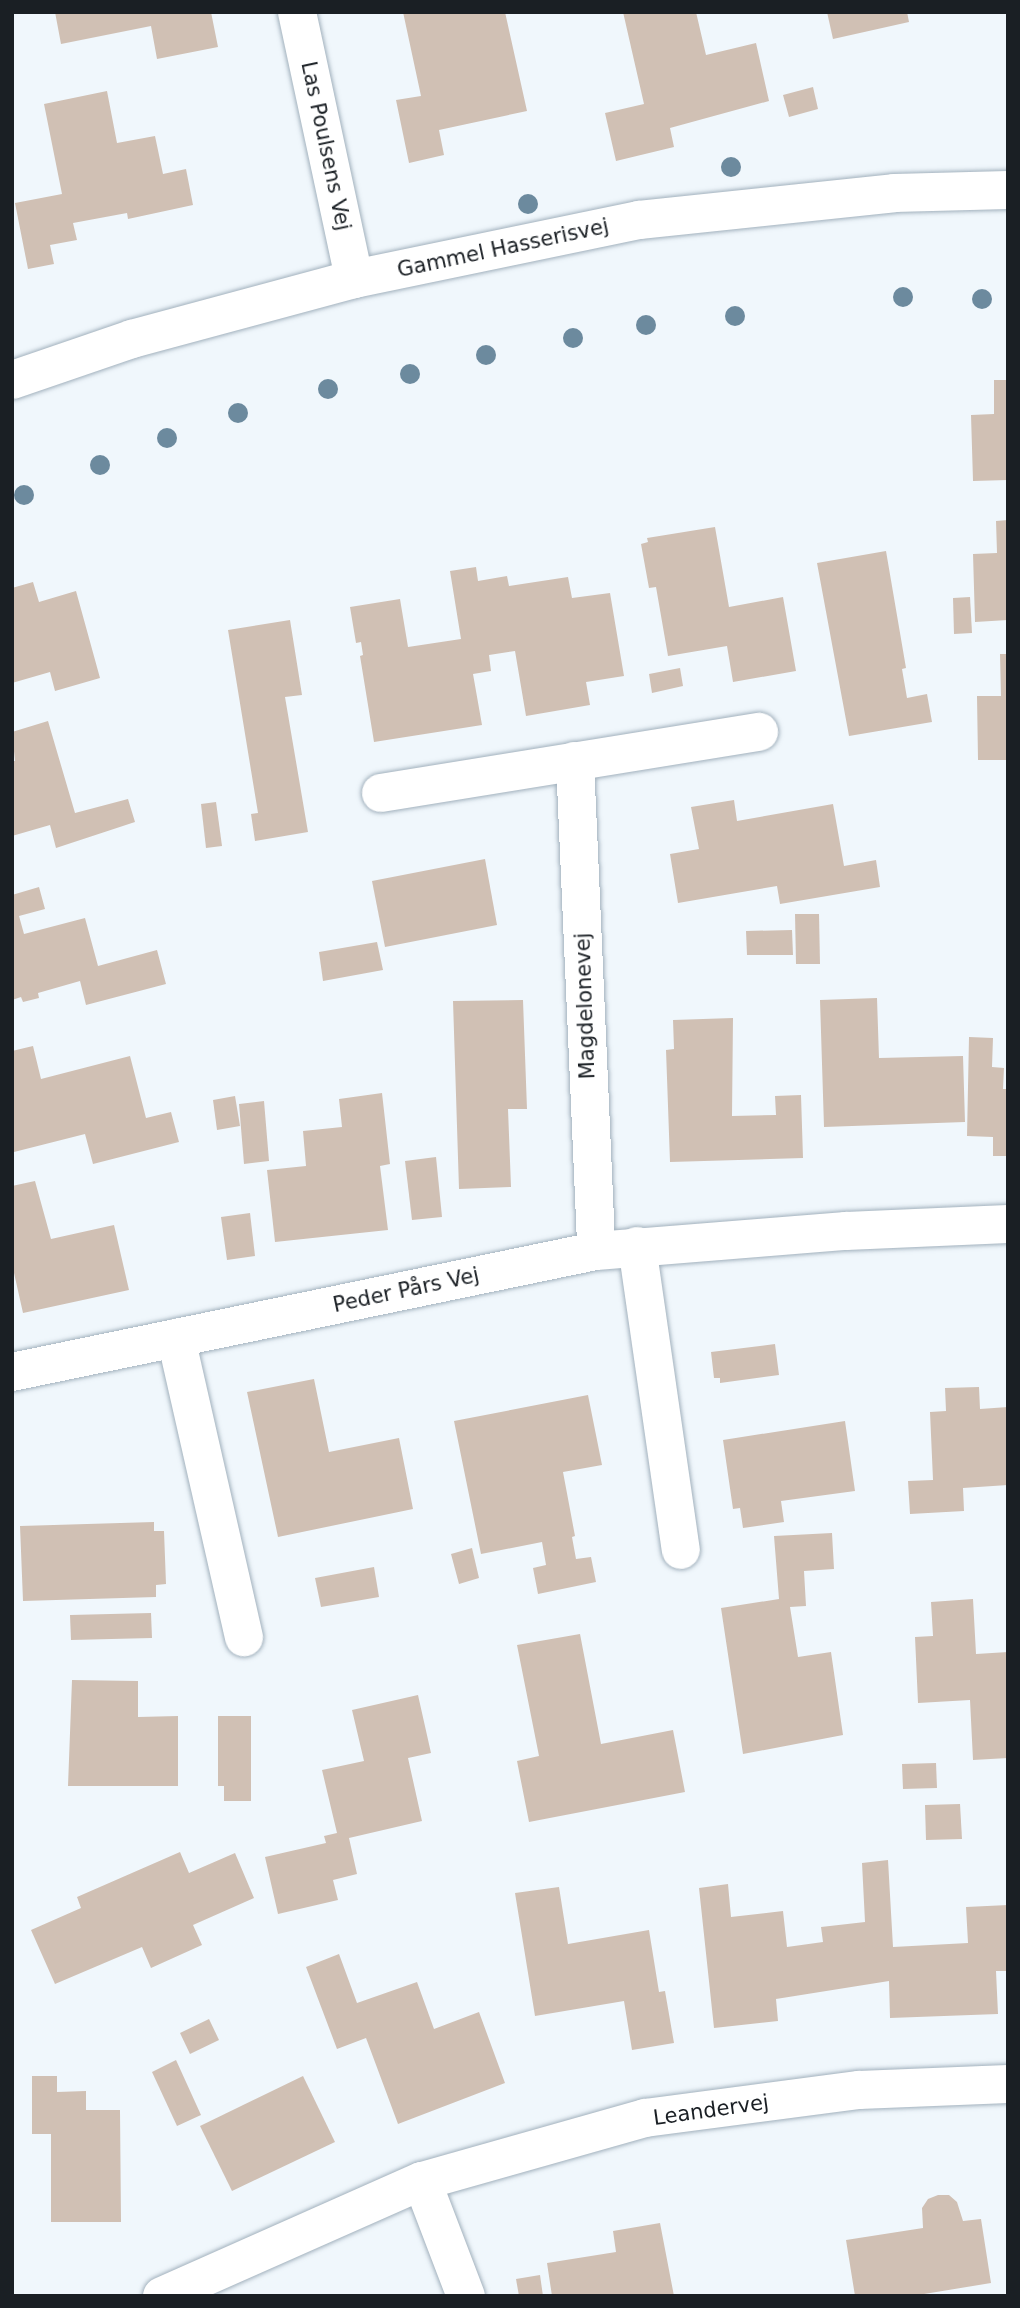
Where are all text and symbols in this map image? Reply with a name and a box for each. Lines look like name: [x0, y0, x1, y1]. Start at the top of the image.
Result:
street label: Las Poulsens Vej: [296, 59, 356, 233]
street label: Gammel Hasserisvej: [395, 213, 611, 283]
street label: Magdelonevej: [570, 932, 600, 1080]
street label: Peder Pårs Vej: [331, 1262, 481, 1318]
street label: Leandervej: [652, 2089, 770, 2131]

